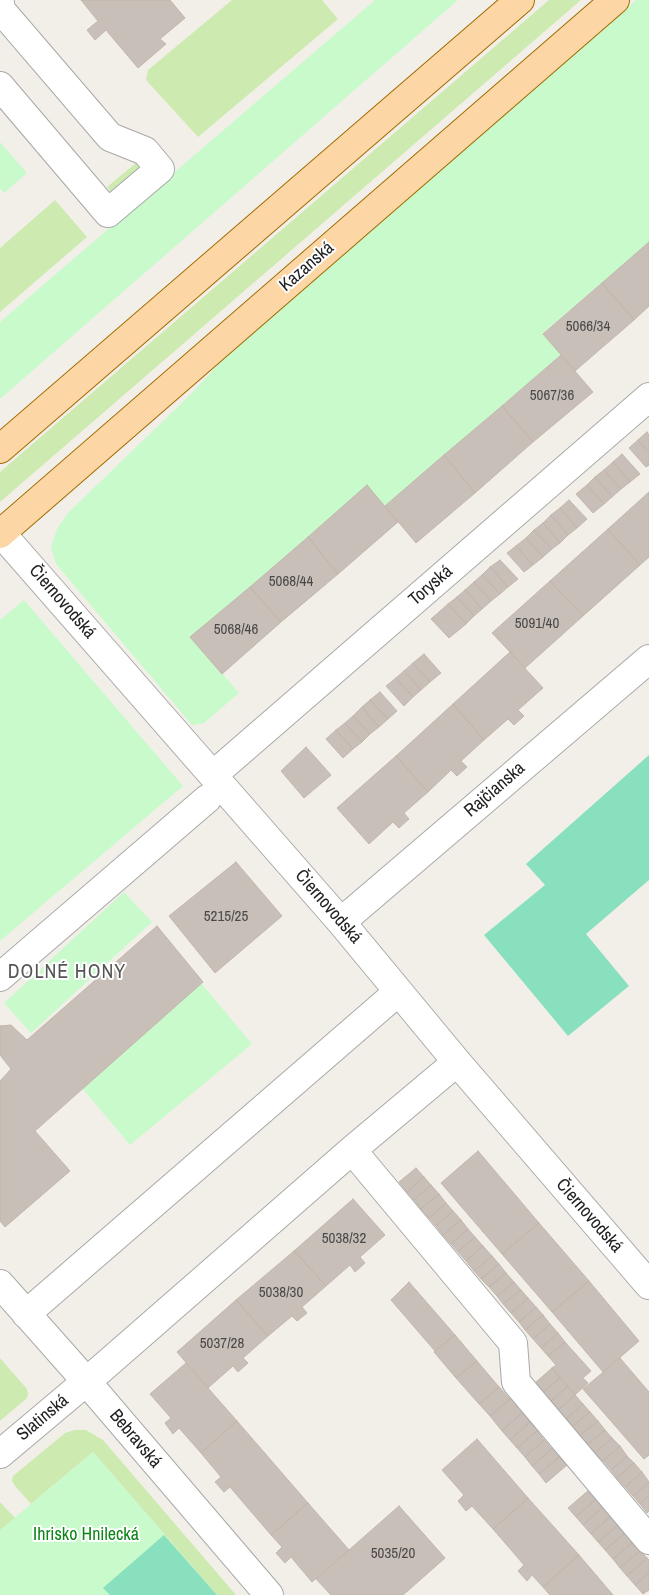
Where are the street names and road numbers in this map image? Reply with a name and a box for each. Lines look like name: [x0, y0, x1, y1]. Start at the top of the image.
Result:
street label: Kazanská: [275, 238, 339, 296]
street label: Čiernovodská: [24, 561, 100, 643]
street label: Toryská: [405, 561, 457, 611]
street label: Rajčianska: [460, 758, 530, 822]
street label: Čiernovodská: [290, 866, 366, 948]
street label: Čiernovodská: [551, 1175, 627, 1257]
street label: Slatinská: [13, 1390, 73, 1446]
street label: Bebravská: [104, 1405, 166, 1473]

